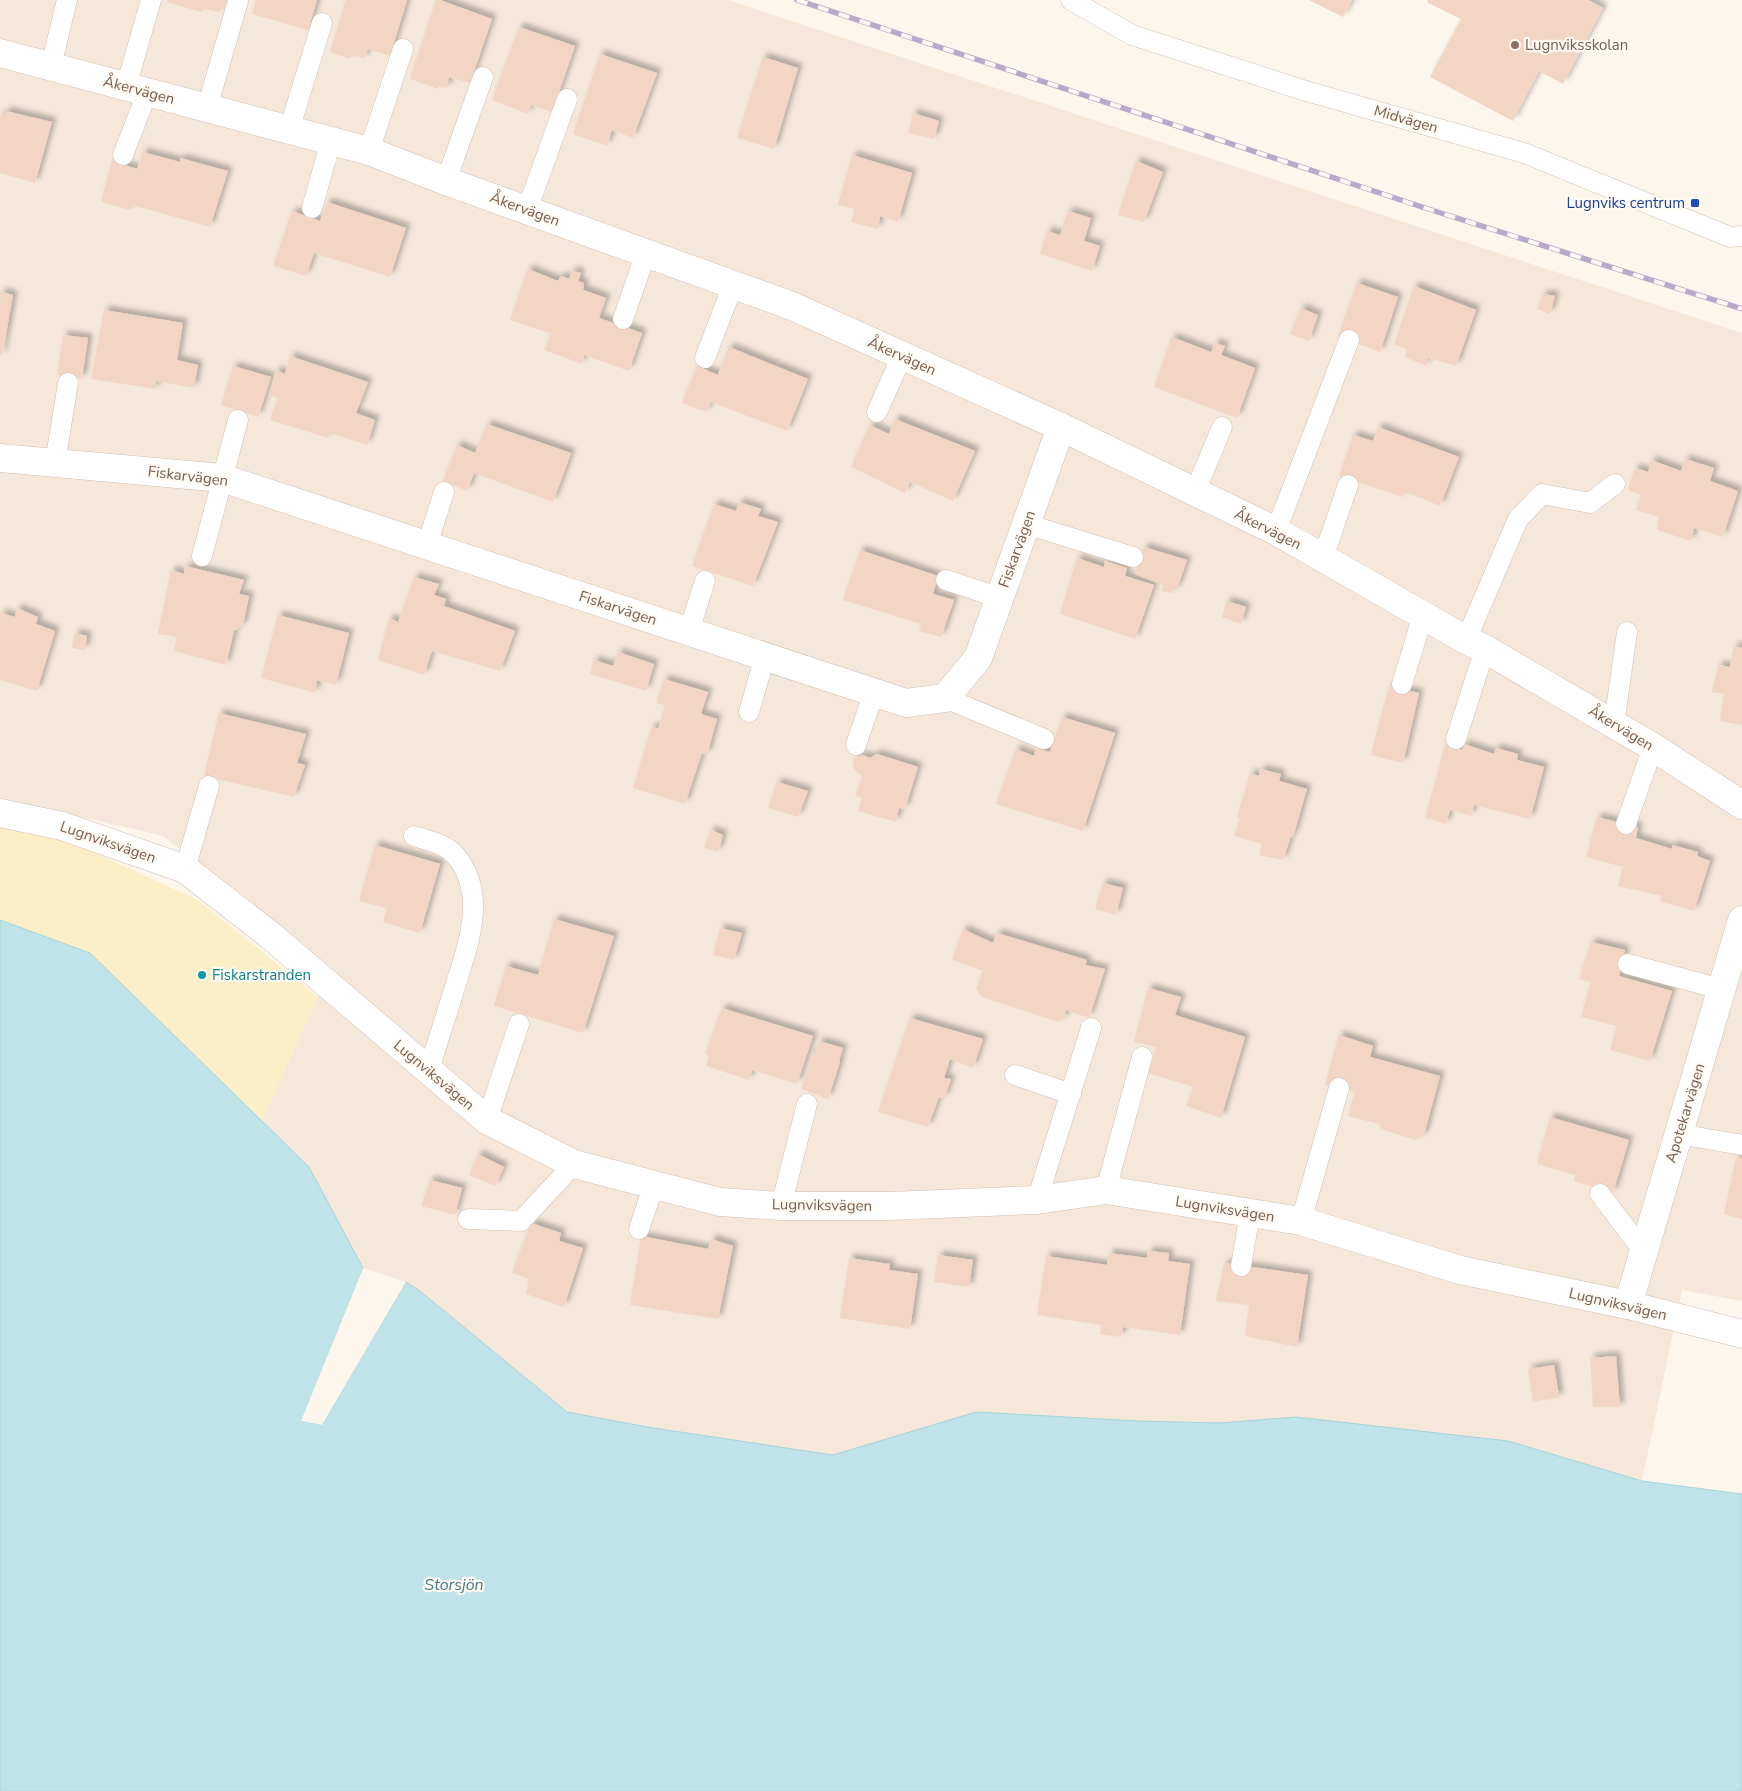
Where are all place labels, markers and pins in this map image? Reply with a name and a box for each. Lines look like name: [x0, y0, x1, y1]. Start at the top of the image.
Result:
place label: Lugnviksskolan: [1525, 35, 1628, 55]
marker: Lugnviksskolan: [1509, 39, 1521, 51]
place label: Lugnviks centrum: [1567, 193, 1685, 213]
marker: Lugnviks centrum: [1689, 197, 1701, 209]
place label: Fiskarstranden: [212, 965, 311, 985]
marker: Fiskarstranden: [196, 969, 208, 981]

